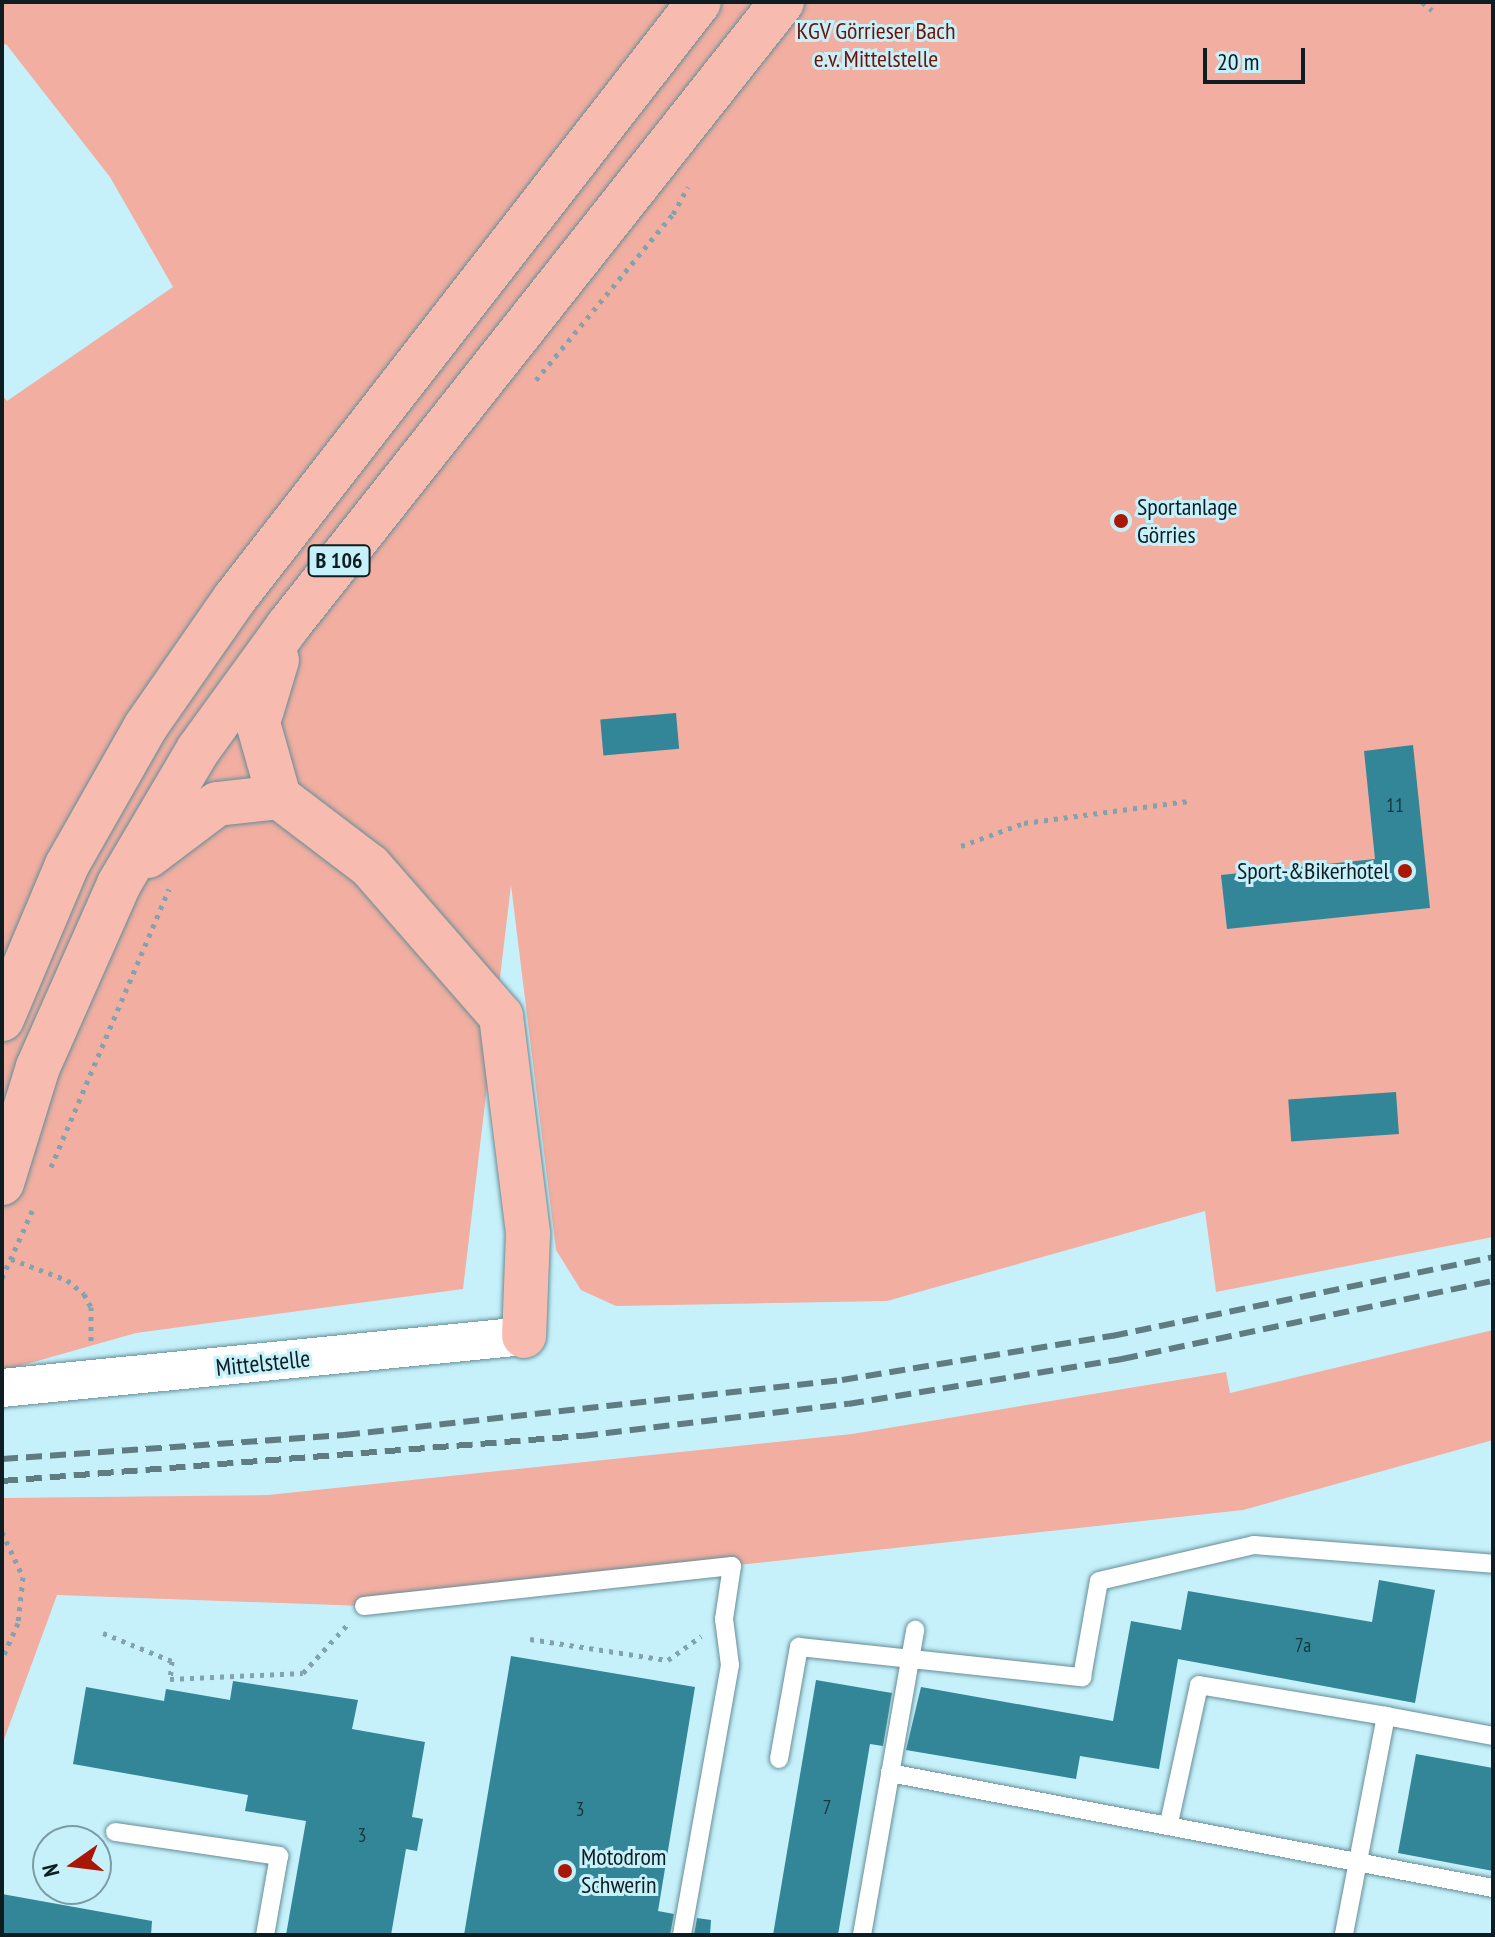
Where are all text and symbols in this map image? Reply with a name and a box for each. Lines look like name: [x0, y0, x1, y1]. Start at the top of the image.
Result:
park label: KGV Görrieser Bach e.v. Mittelstelle: [796, 17, 956, 73]
scale bar: [1207, 32, 1309, 82]
text: 20 m: [1217, 46, 1259, 77]
place label: Sportanlage Görries: [1137, 493, 1237, 549]
marker: Sportanlage Görries: [1112, 512, 1130, 530]
road number: B 106: [307, 543, 371, 579]
house number: 11: [1386, 793, 1404, 817]
place label: Sport-&Bikerhotel: [1237, 857, 1389, 885]
marker: Sport-&Bikerhotel: [1396, 862, 1414, 880]
street label: Mittelstelle: [214, 1344, 312, 1382]
house number: 7a: [1295, 1633, 1311, 1657]
house number: 7: [823, 1795, 831, 1819]
house number: 3: [576, 1797, 584, 1821]
house number: 3: [358, 1823, 366, 1847]
north arrow: [32, 1825, 112, 1905]
place label: Motodrom Schwerin: [581, 1843, 666, 1899]
text: N: [36, 1861, 66, 1879]
marker: Motodrom Schwerin: [556, 1862, 574, 1880]

